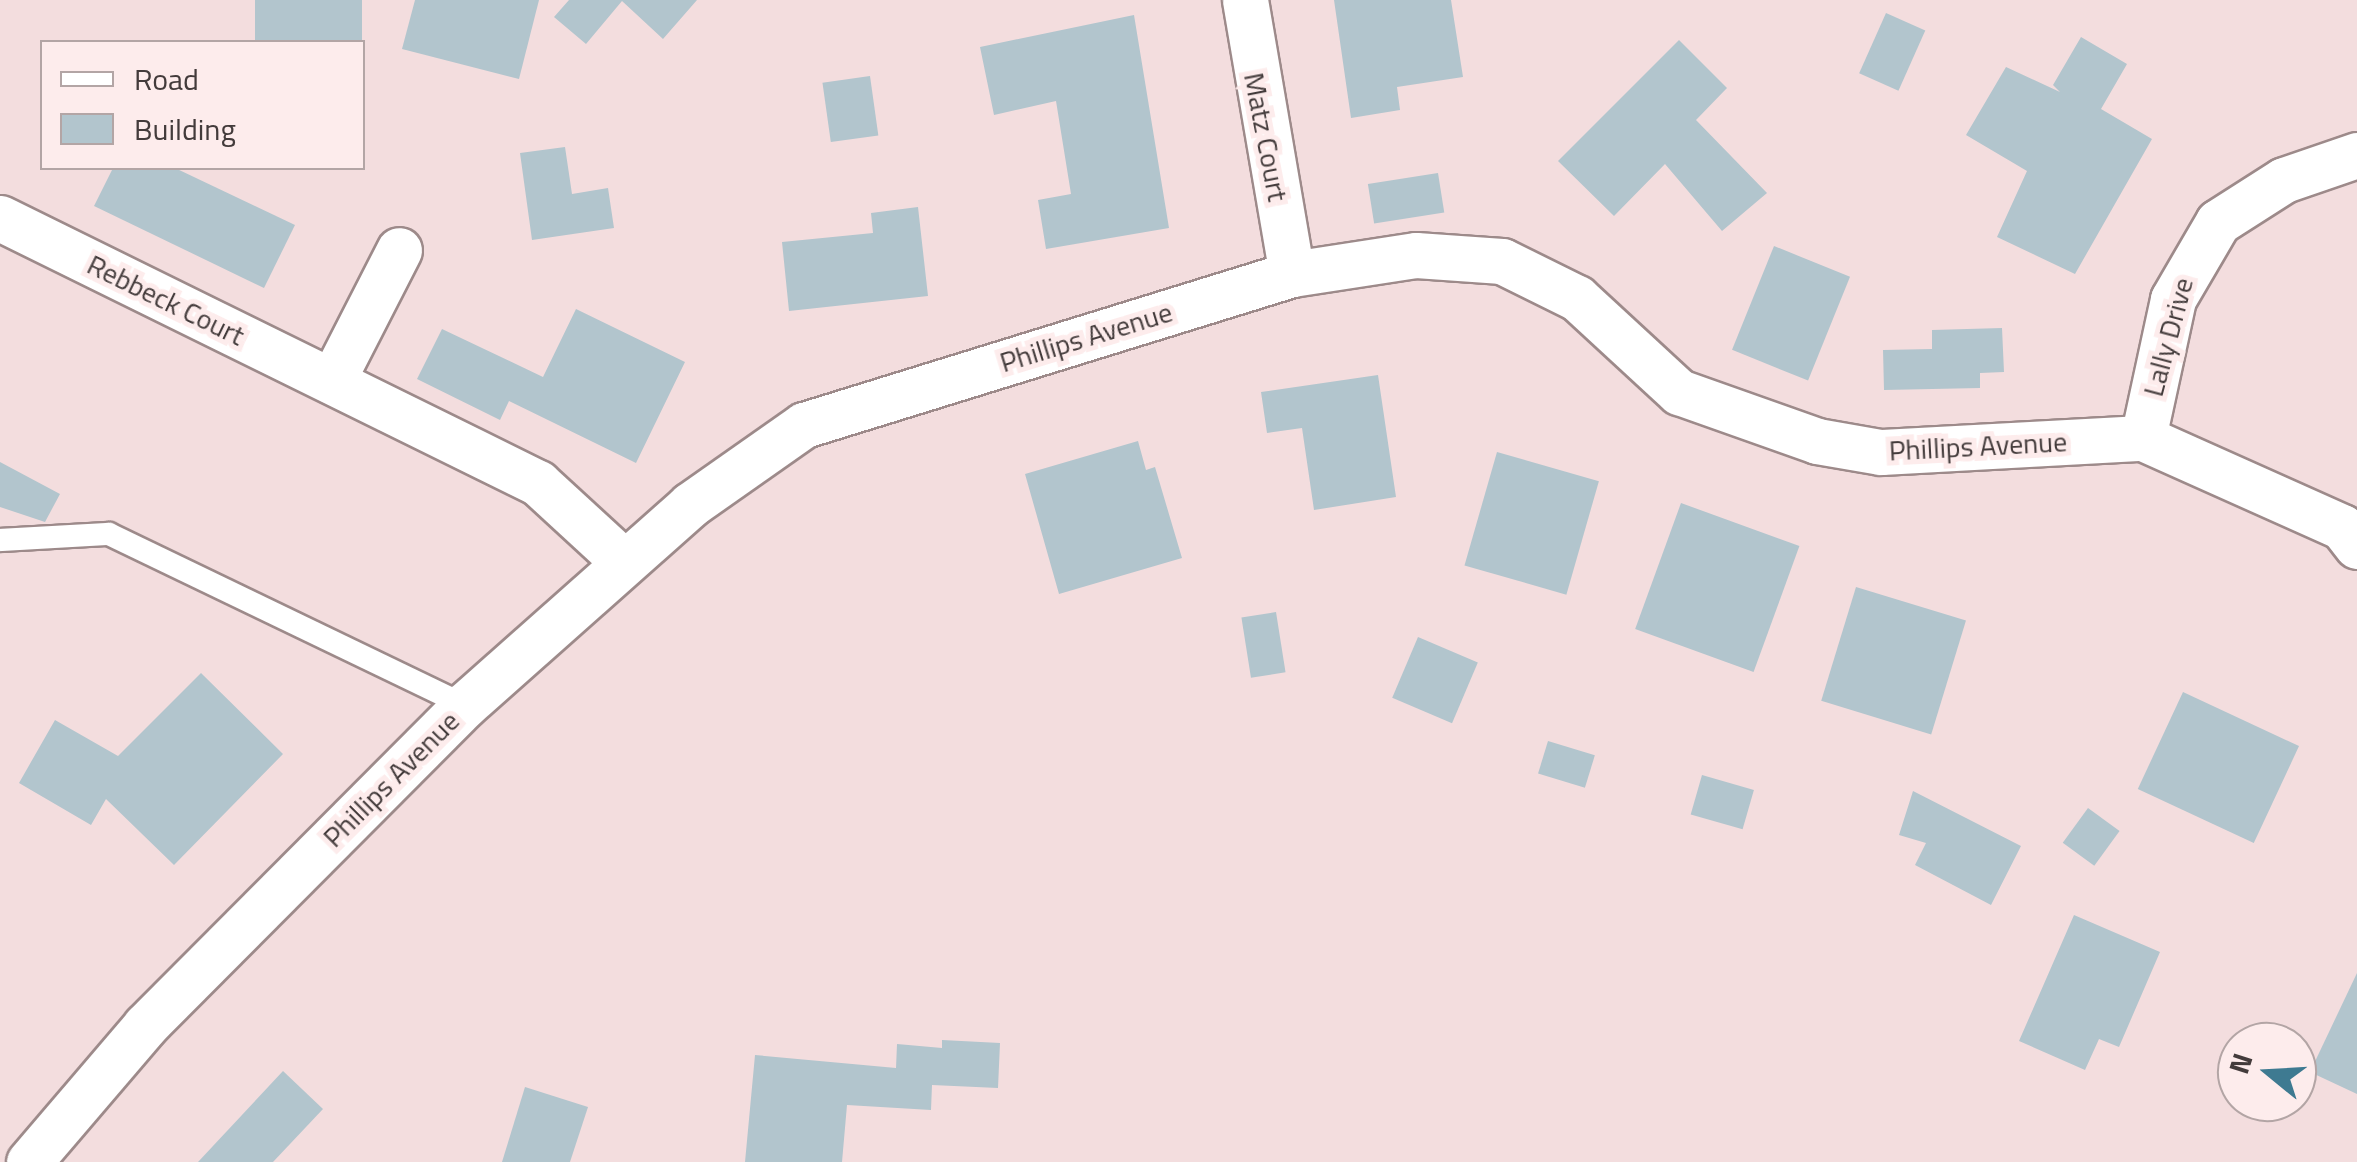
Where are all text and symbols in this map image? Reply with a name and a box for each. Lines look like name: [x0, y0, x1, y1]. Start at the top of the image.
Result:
legend: [40, 40, 365, 170]
text: Road: [134, 56, 199, 102]
street label: Matz Court: [1237, 70, 1295, 204]
text: Building: [134, 106, 236, 152]
street label: Rebbeck Court: [82, 248, 250, 352]
street label: Lally Drive: [2136, 274, 2200, 400]
street label: Phillips Avenue: [996, 295, 1176, 379]
street label: Phillips Avenue: [1888, 425, 2068, 467]
street label: Phillips Avenue: [316, 704, 466, 854]
north arrow: [2217, 1022, 2317, 1122]
text: N: [2216, 1047, 2263, 1079]

